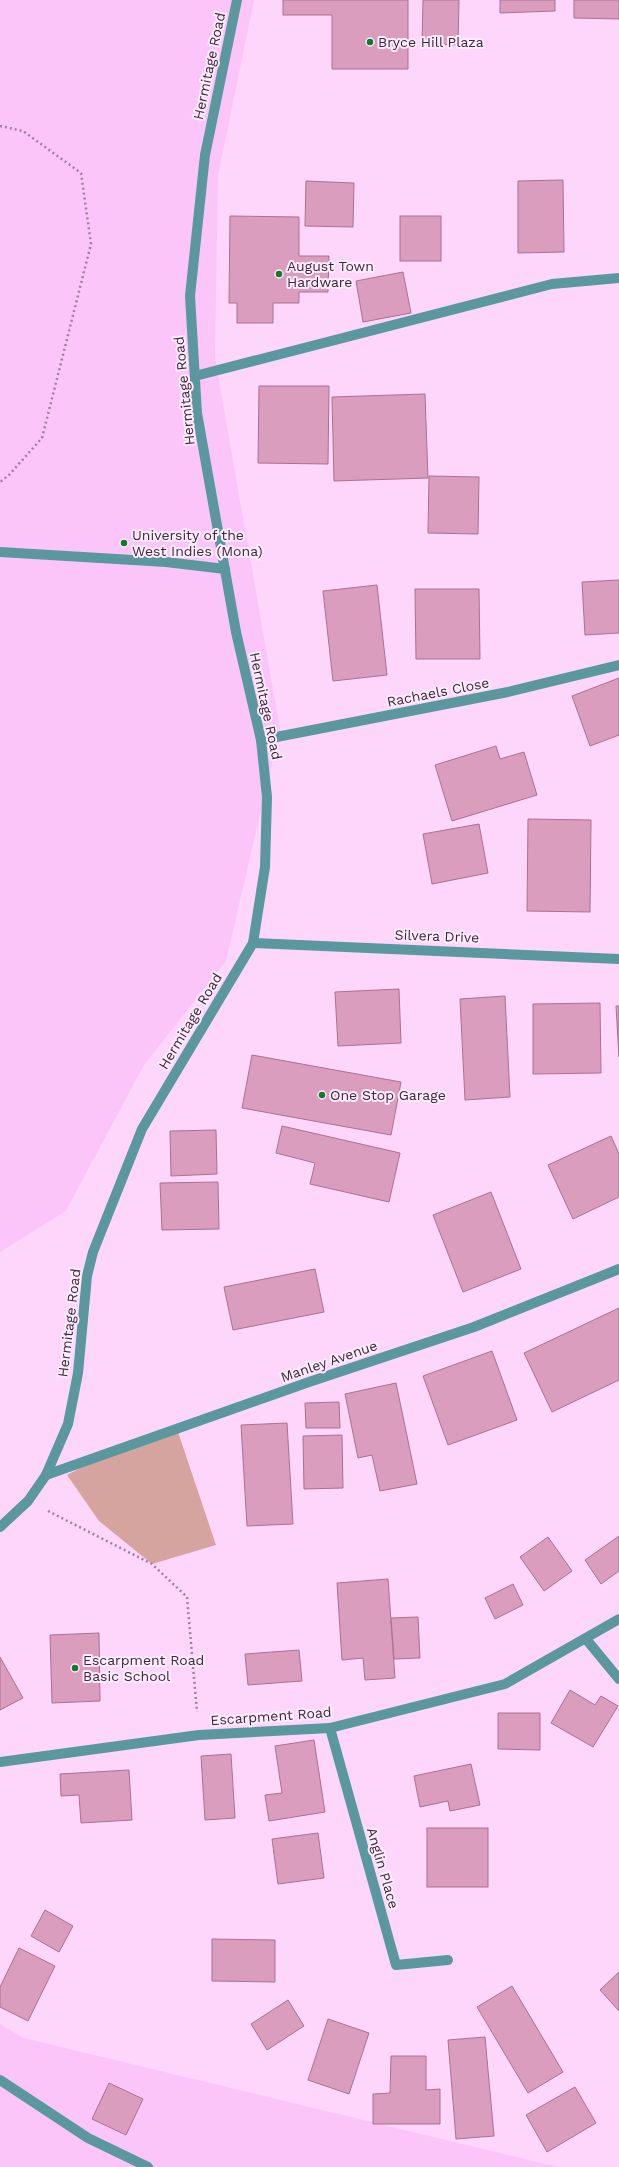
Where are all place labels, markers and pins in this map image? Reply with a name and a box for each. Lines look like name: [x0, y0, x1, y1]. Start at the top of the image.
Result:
place label: Bryce Hill Plaza: [378, 34, 484, 50]
marker: Bryce Hill Plaza: [365, 37, 375, 47]
place label: August Town Hardware: [287, 258, 374, 290]
marker: August Town Hardware: [274, 269, 284, 279]
place label: University of the West Indies (Mona): [132, 527, 263, 559]
marker: University of the West Indies (Mona): [119, 538, 129, 548]
place label: One Stop Garage: [330, 1087, 446, 1103]
marker: One Stop Garage: [317, 1090, 327, 1100]
place label: Escarpment Road Basic School: [83, 1652, 204, 1684]
marker: Escarpment Road Basic School: [70, 1663, 80, 1673]

